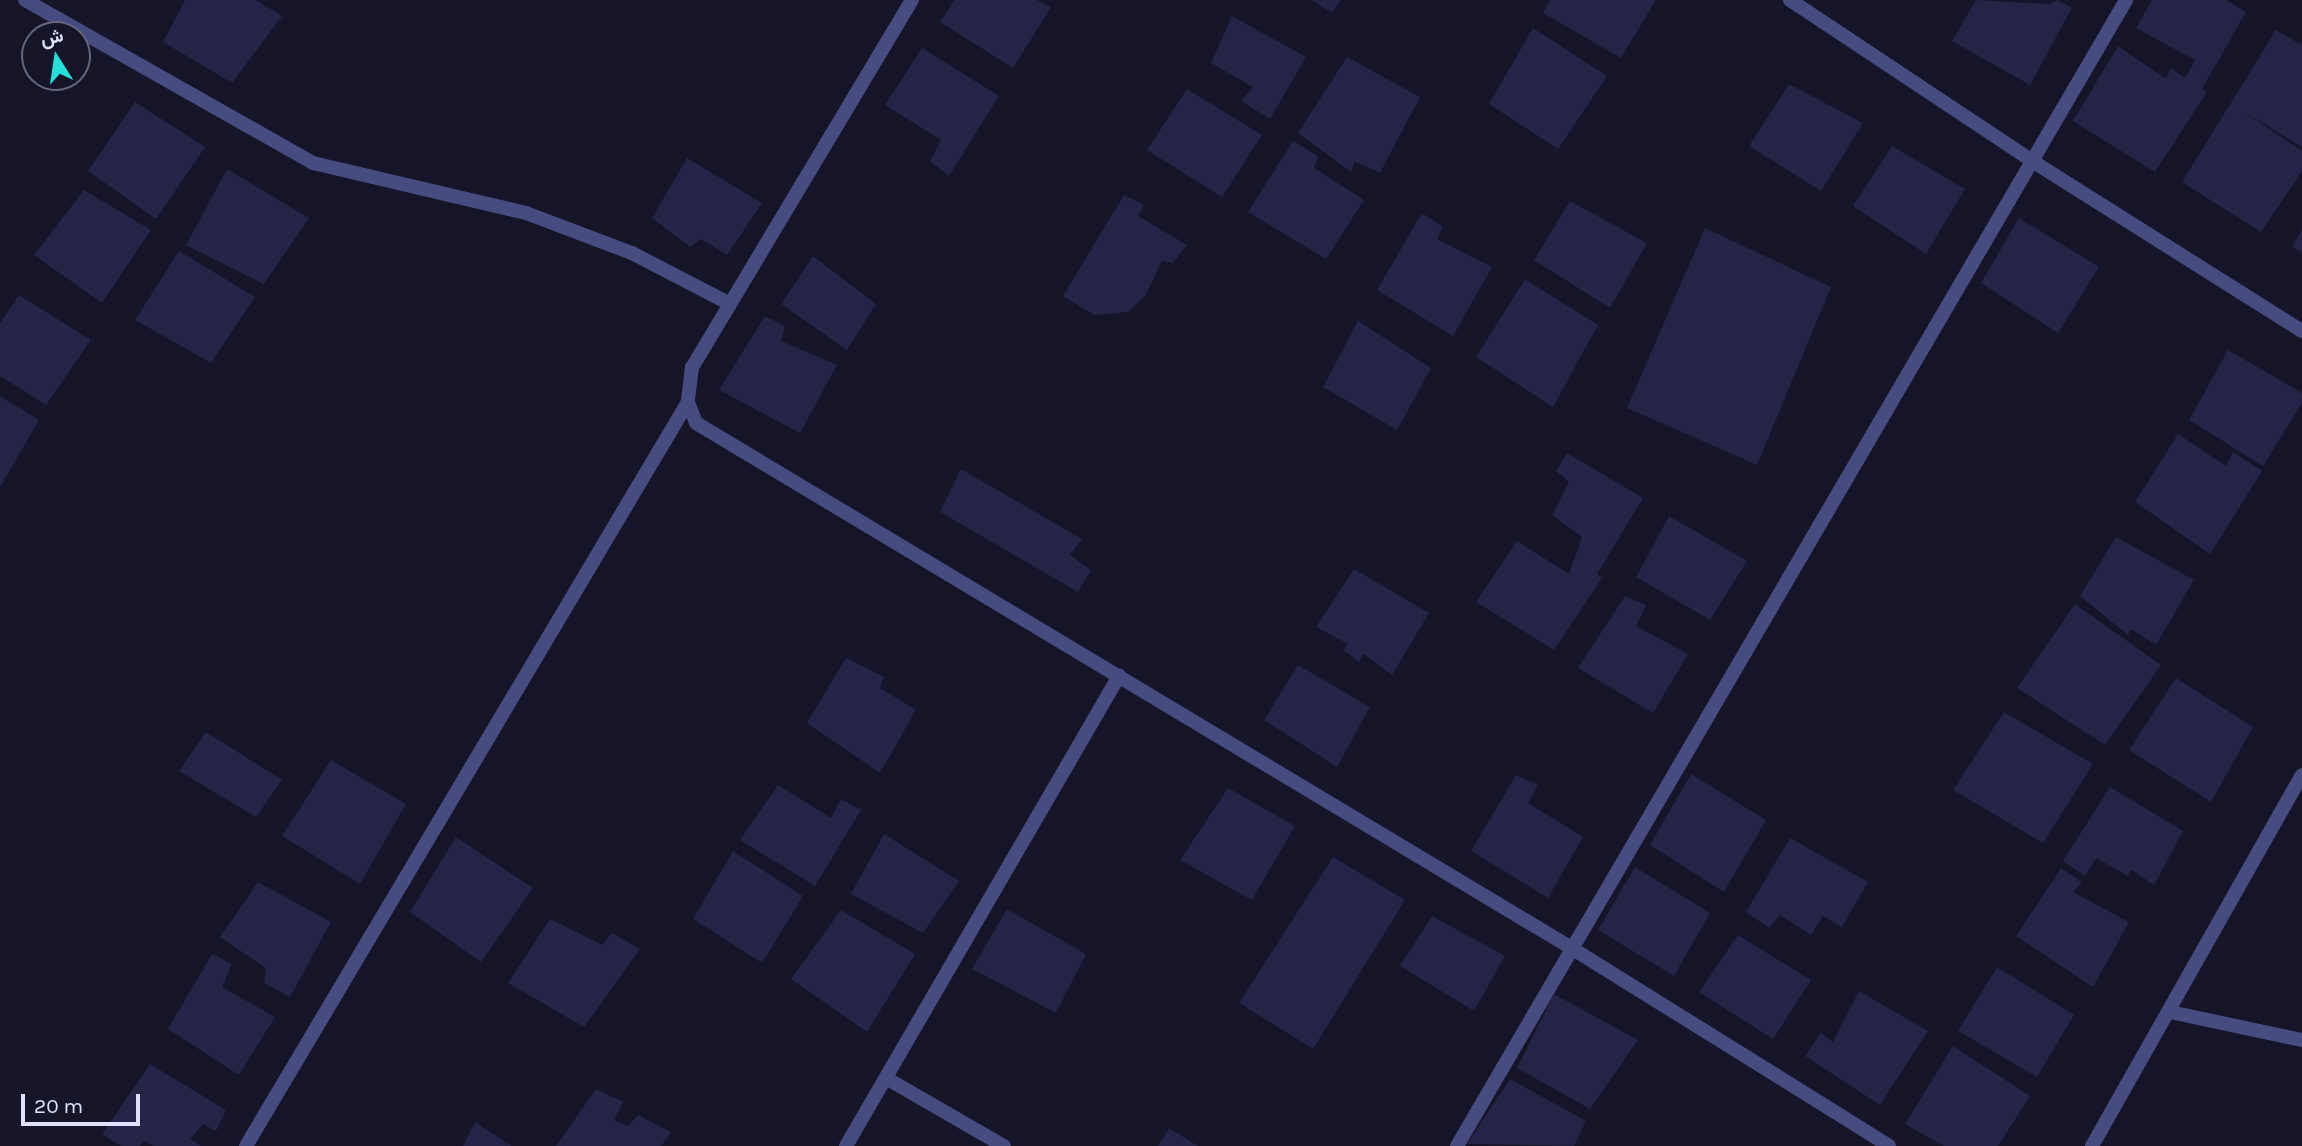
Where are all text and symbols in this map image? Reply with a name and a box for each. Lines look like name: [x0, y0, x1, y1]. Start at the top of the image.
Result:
north arrow: [21, 21, 91, 91]
text: ش: [39, 24, 66, 51]
scale bar: [24, 1080, 144, 1124]
text: 20 m: [34, 1094, 83, 1118]

